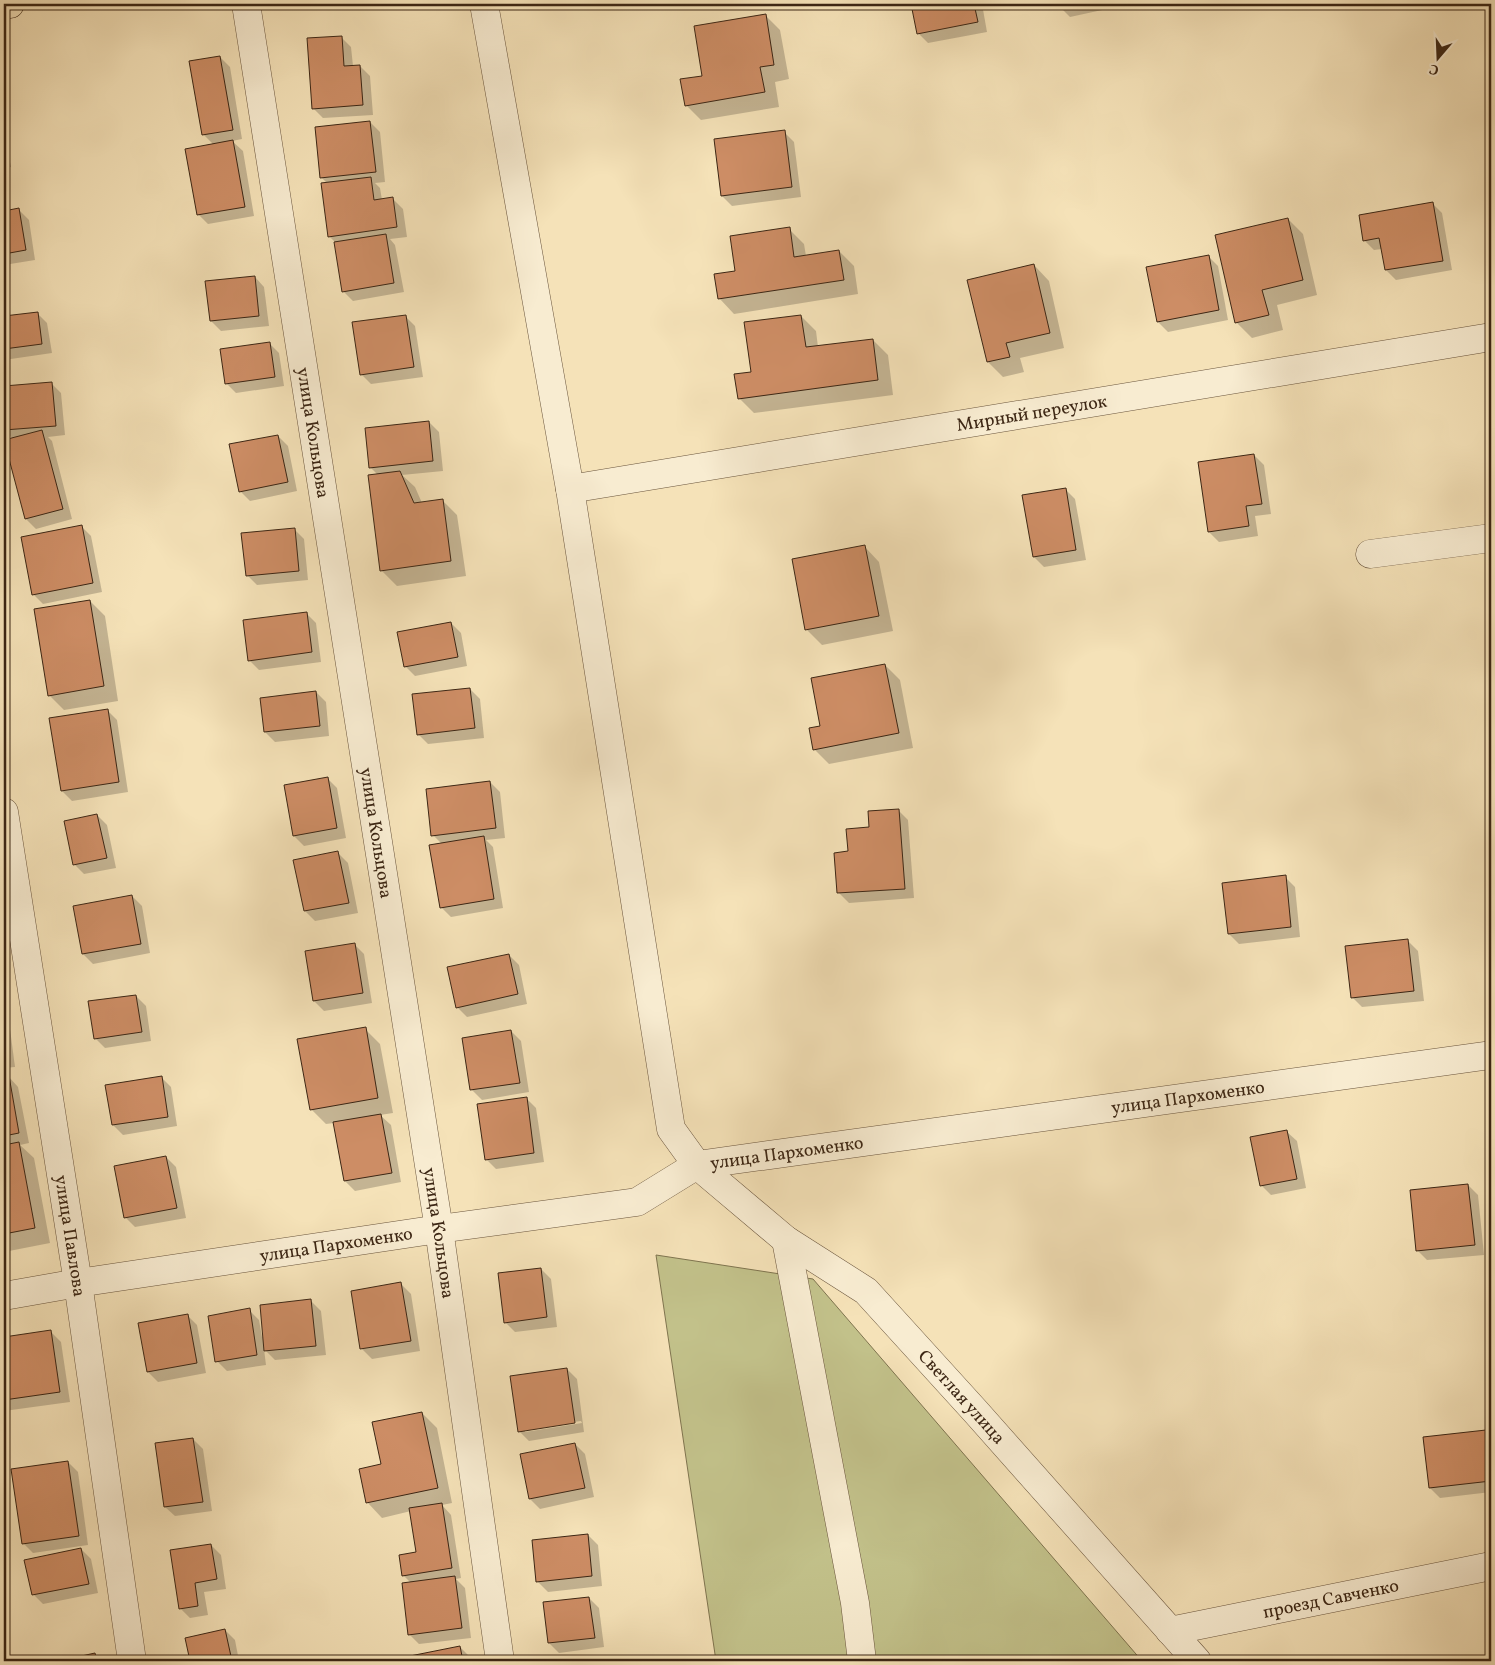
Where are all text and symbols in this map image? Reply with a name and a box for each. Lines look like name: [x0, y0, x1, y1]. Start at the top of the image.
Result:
north arrow: [1412, 32, 1462, 82]
text: С: [1427, 58, 1442, 79]
street label: улица Кольцова: [289, 366, 335, 500]
street label: Мирный переулок: [955, 389, 1110, 439]
street label: улица Кольцова: [352, 766, 398, 900]
street label: улица Пархоменко: [1110, 1075, 1266, 1121]
street label: улица Пархоменко: [709, 1131, 865, 1177]
street label: улица Кольцова: [415, 1166, 460, 1300]
street label: улица Павлова: [47, 1173, 91, 1298]
street label: улица Пархоменко: [258, 1222, 415, 1270]
street label: Светлая улица: [911, 1345, 1010, 1451]
street label: проезд Савченко: [1261, 1574, 1401, 1626]

